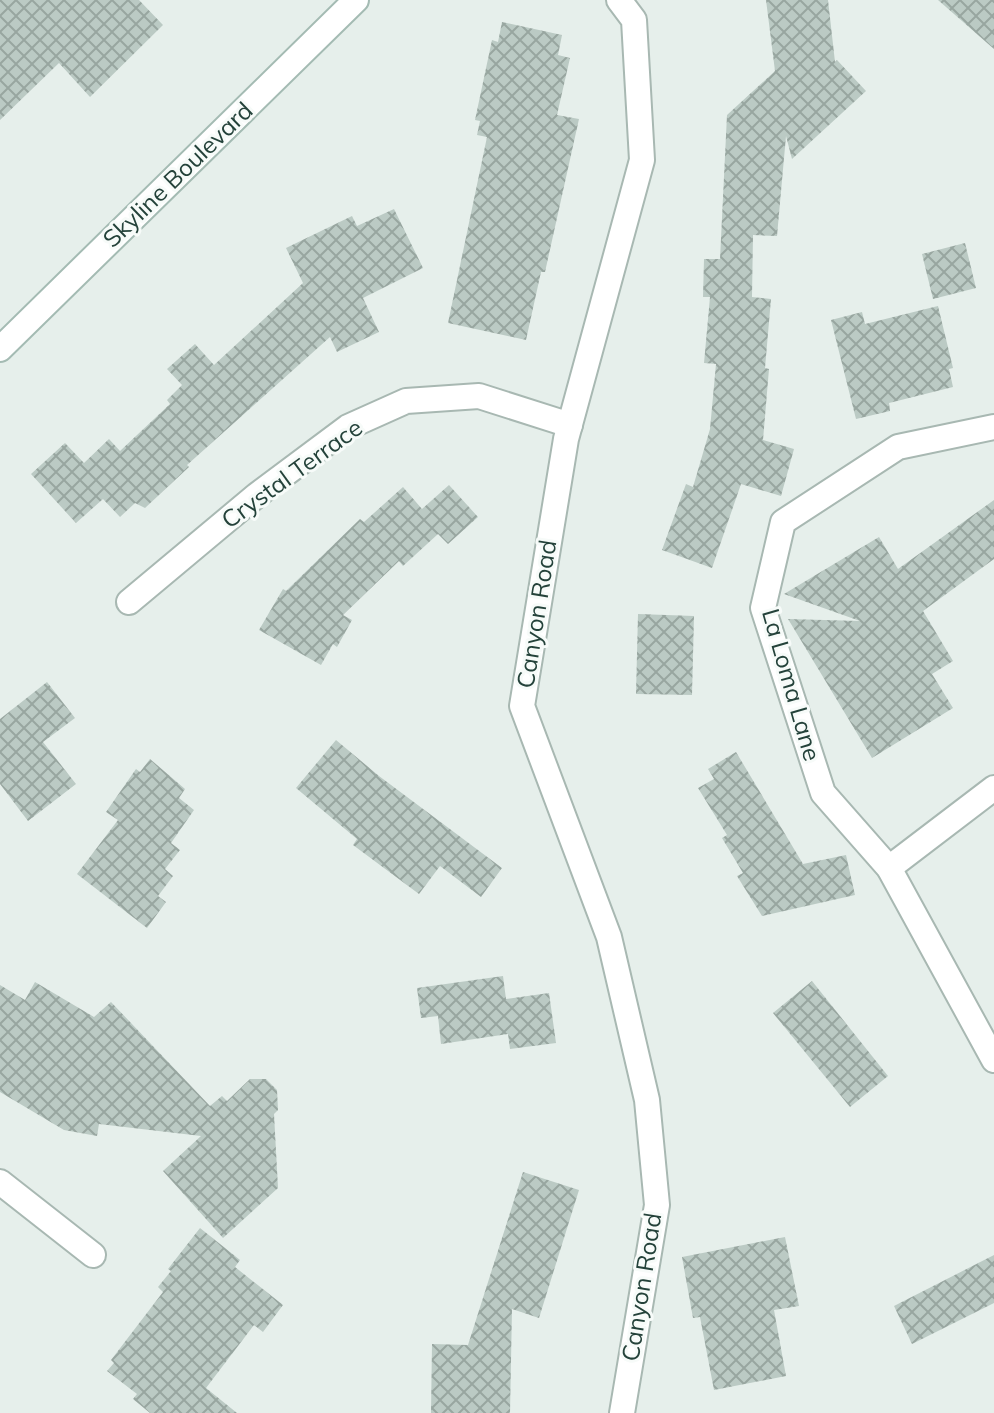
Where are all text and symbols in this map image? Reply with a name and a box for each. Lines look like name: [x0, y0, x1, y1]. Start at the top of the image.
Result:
street label: Skyline Boulevard: [96, 95, 259, 253]
street label: Crystal Terrace: [215, 412, 368, 534]
street label: Canyon Road: [509, 538, 563, 690]
street label: La Loma Lane: [756, 605, 828, 764]
street label: Canyon Road: [614, 1211, 668, 1363]

